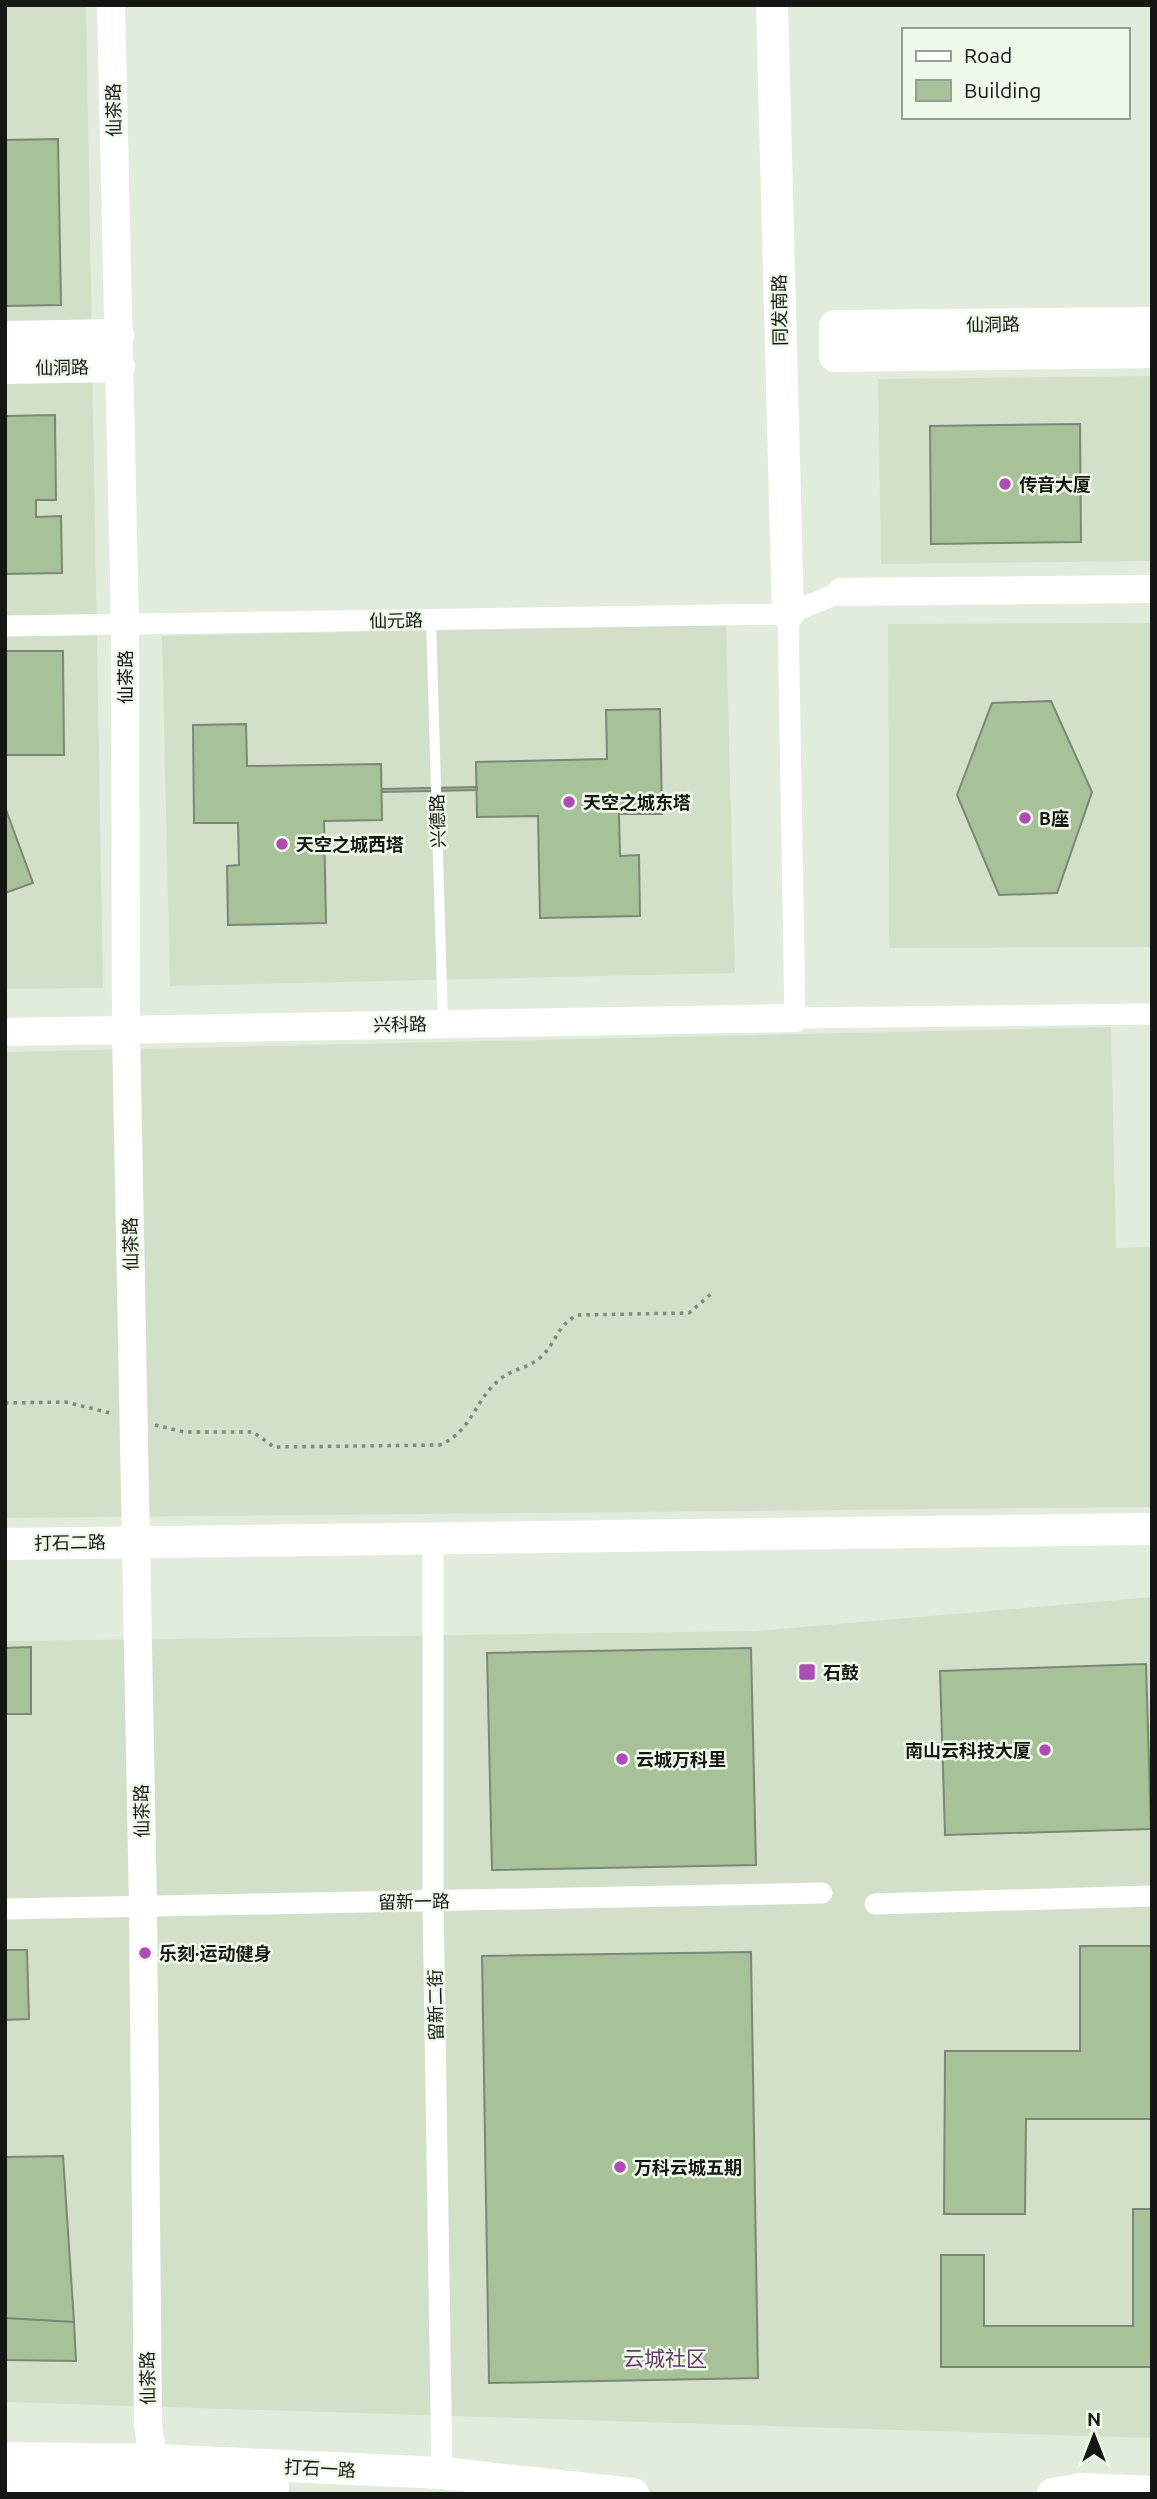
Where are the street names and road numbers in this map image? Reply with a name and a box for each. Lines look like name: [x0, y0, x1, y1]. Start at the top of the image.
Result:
street label: 仙茶路: [103, 83, 123, 137]
street label: 同发南路: [768, 274, 790, 346]
street label: 仙洞路: [966, 314, 1020, 334]
street label: 仙洞路: [35, 357, 89, 377]
street label: 仙元路: [369, 610, 423, 630]
street label: 仙茶路: [115, 650, 135, 704]
street label: 兴德路: [426, 794, 448, 848]
street label: 兴科路: [373, 1014, 427, 1034]
street label: 仙茶路: [120, 1217, 140, 1271]
street label: 打石二路: [34, 1531, 106, 1553]
street label: 仙茶路: [131, 1784, 151, 1838]
street label: 留新一路: [378, 1890, 450, 1912]
street label: 留新二街: [424, 1969, 446, 2041]
street label: 仙茶路: [137, 2351, 157, 2405]
street label: 打石一路: [284, 2456, 356, 2480]

